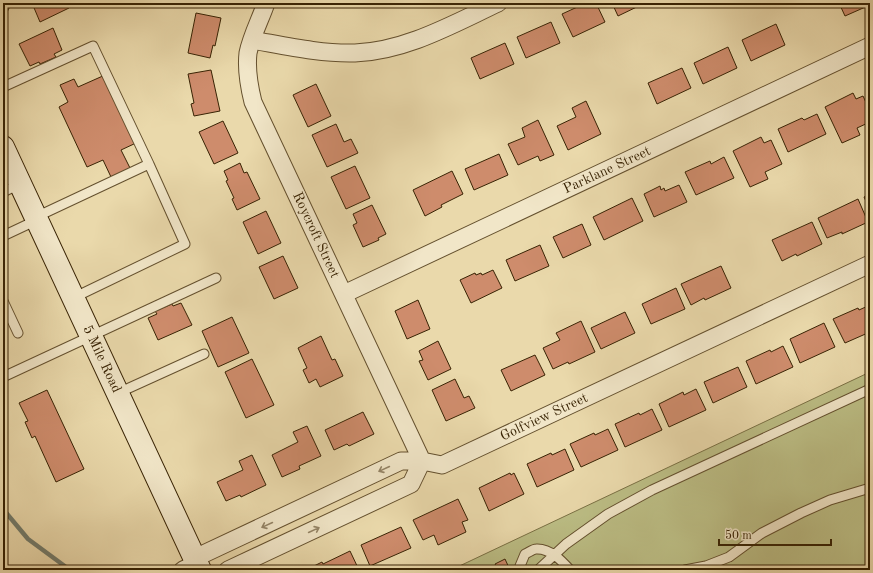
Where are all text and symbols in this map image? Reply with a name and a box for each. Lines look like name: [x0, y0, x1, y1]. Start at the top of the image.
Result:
street label: Parklane Street: [561, 144, 653, 196]
street label: Roycroft Street: [290, 190, 342, 280]
street label: 5 Mile Road: [80, 323, 124, 395]
street label: Golfview Street: [498, 391, 590, 443]
one-way arrow: [379, 466, 391, 473]
scale bar: [719, 521, 831, 547]
one-way arrow: [261, 522, 273, 529]
one-way arrow: [308, 526, 320, 533]
text: 50 m: [725, 529, 752, 542]

